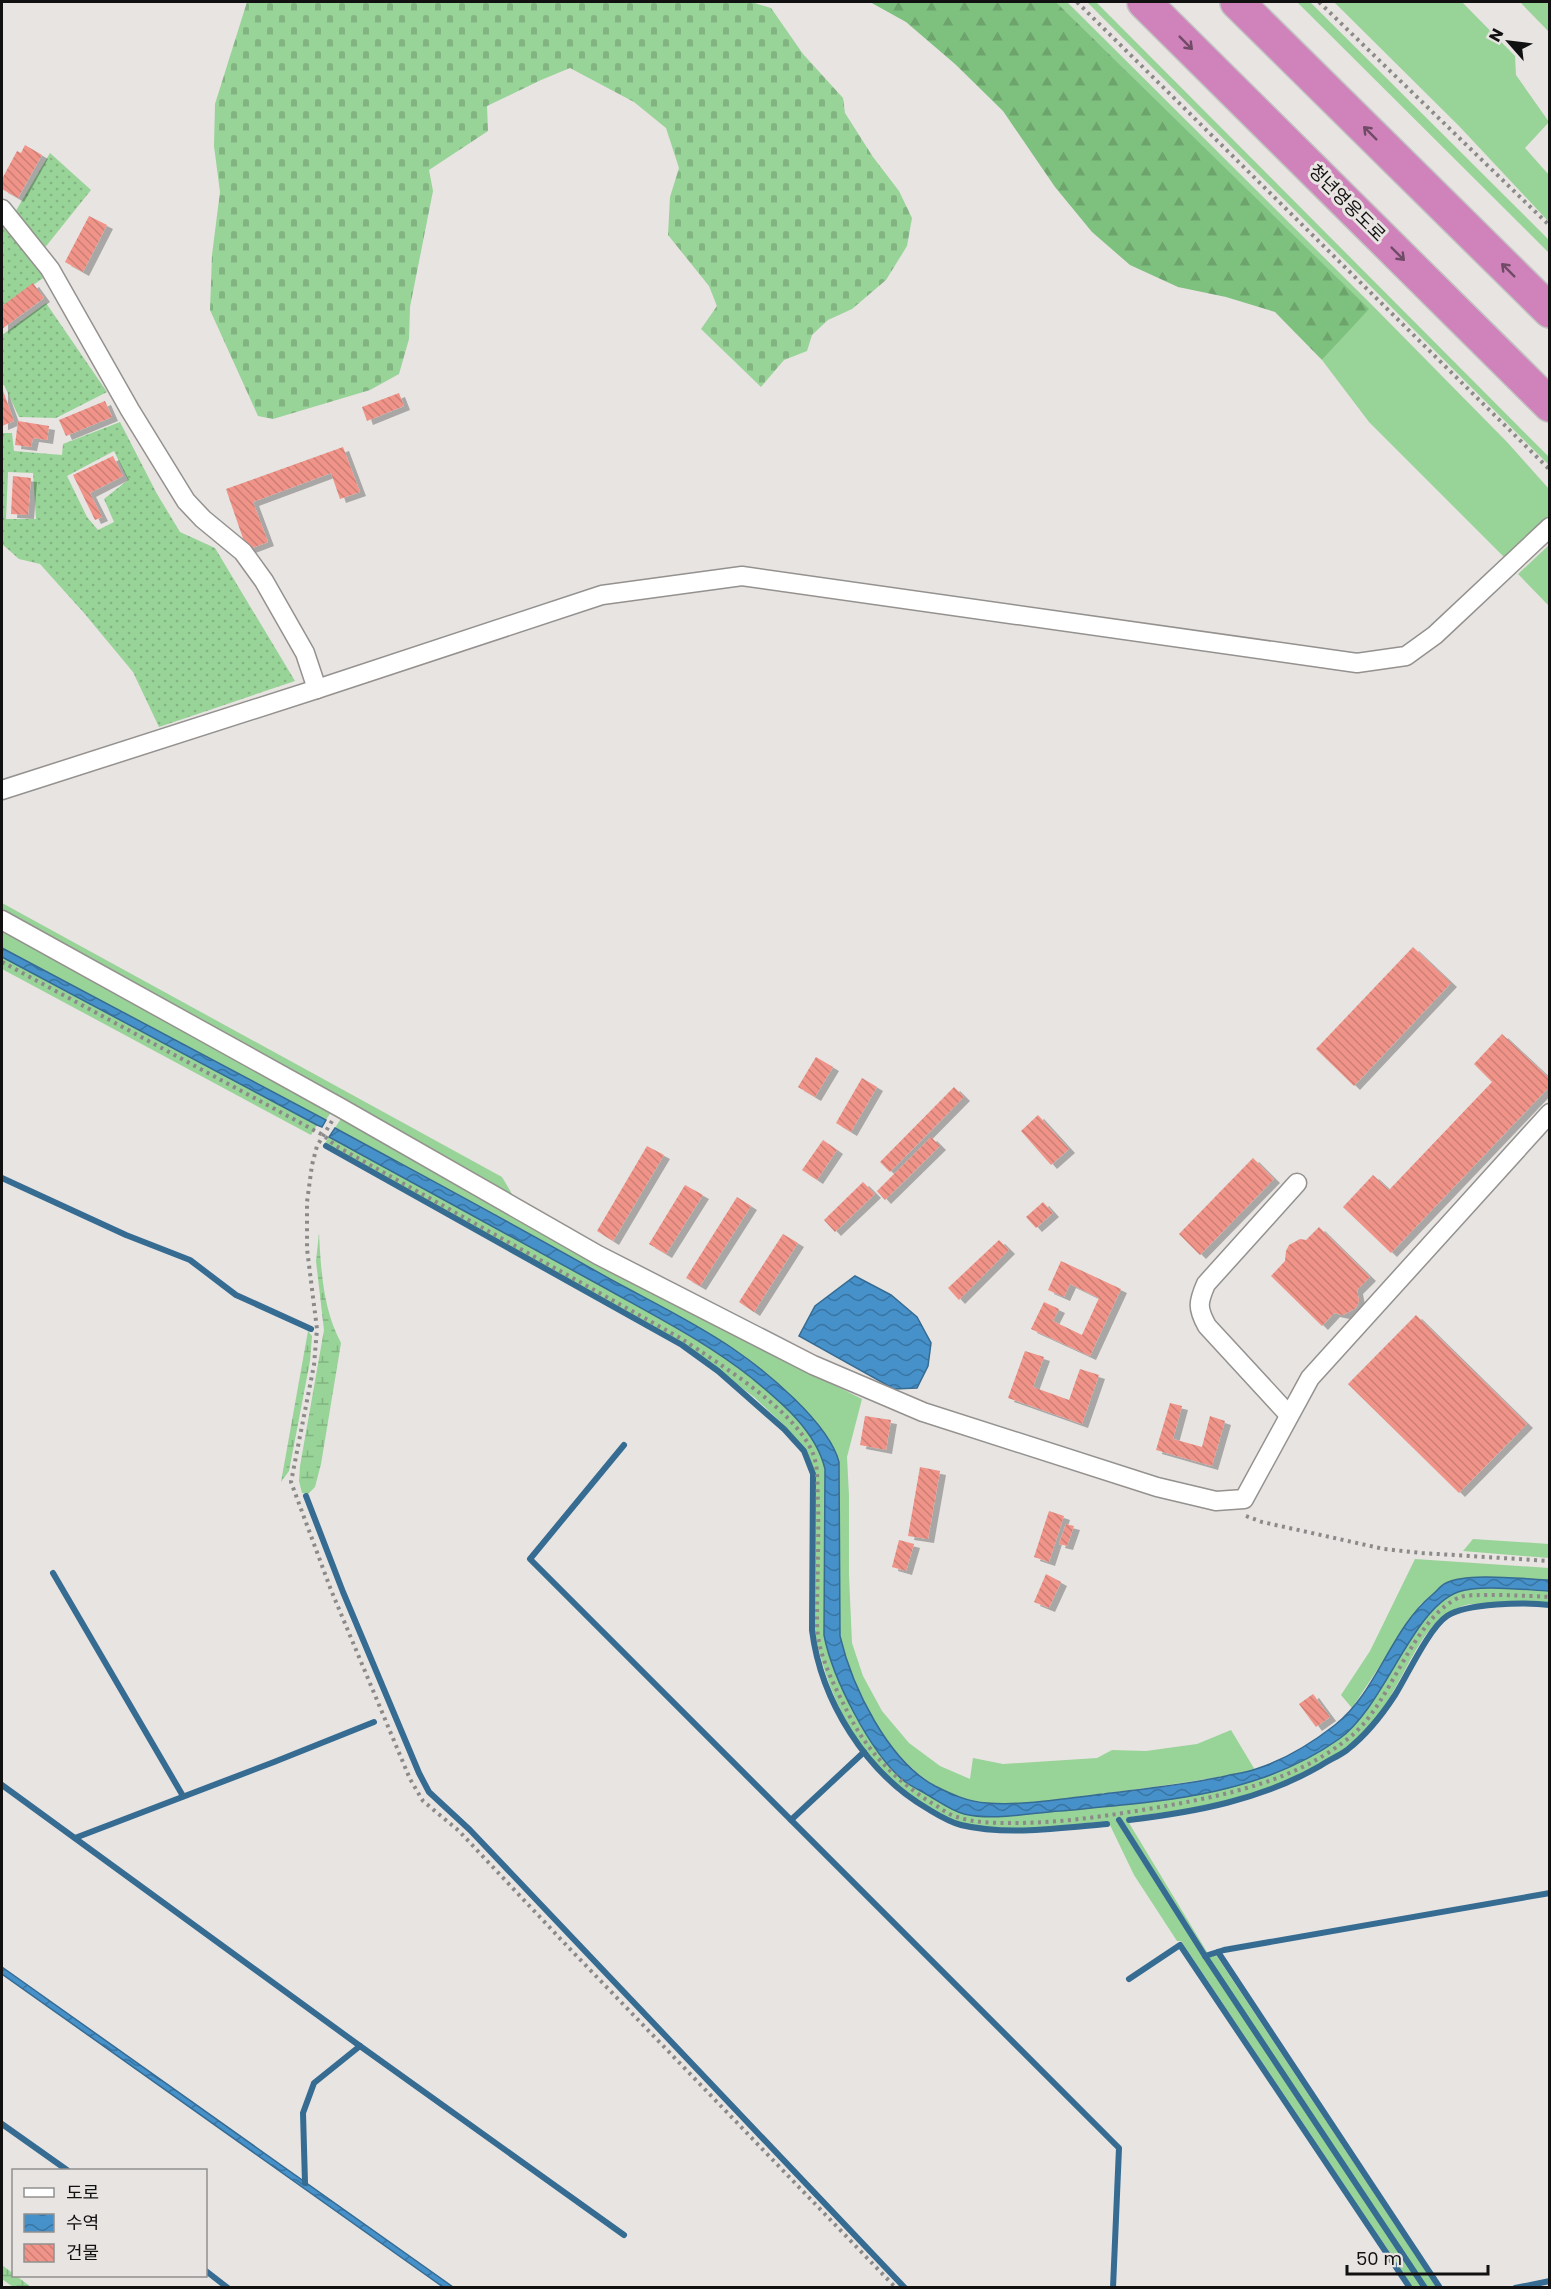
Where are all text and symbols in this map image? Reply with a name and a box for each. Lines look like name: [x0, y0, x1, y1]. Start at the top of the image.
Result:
north arrow: [1479, 12, 1539, 72]
text: N: [1483, 24, 1509, 46]
one-way arrow: [1178, 35, 1193, 50]
one-way arrow: [1362, 125, 1377, 140]
street label: 청년영웅도로: [1303, 159, 1391, 247]
one-way arrow: [1391, 247, 1406, 262]
one-way arrow: [1501, 263, 1516, 278]
legend: [12, 2169, 207, 2277]
text: 도로: [66, 2180, 99, 2205]
text: 수역: [66, 2210, 99, 2235]
scale bar: [1347, 2238, 1488, 2276]
text: 건물: [66, 2240, 99, 2265]
text: 50 m: [1356, 2246, 1402, 2271]

